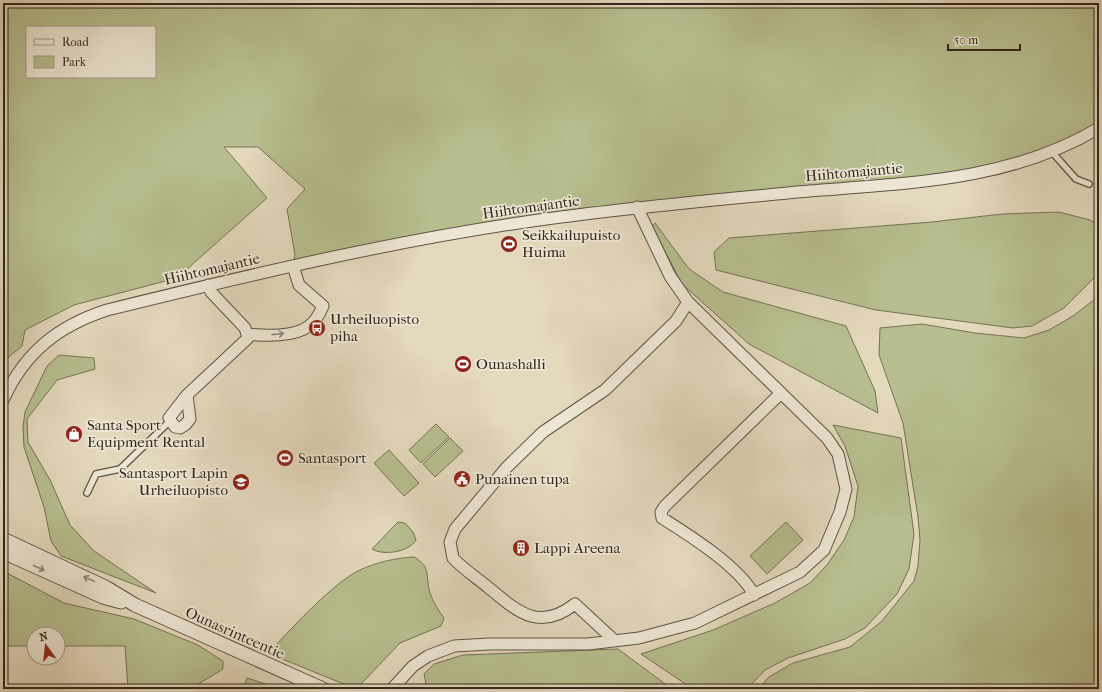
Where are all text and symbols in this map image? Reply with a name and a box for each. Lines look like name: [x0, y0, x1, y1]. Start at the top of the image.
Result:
legend: [26, 26, 156, 78]
scale bar: [948, 26, 1020, 52]
text: 50 m: [954, 33, 978, 47]
text: Road: [62, 35, 89, 49]
text: Park: [62, 55, 87, 69]
street label: Hiihtomajantie: [805, 159, 904, 185]
street label: Hiihtomajantie: [481, 191, 581, 223]
place label: Seikkailupuisto Huima: [522, 226, 621, 261]
sports icon: Seikkailupuisto Huima: [499, 234, 519, 254]
street label: Hiihtomajantie: [162, 249, 262, 289]
place label: Urheiluopisto piha: [329, 310, 420, 345]
bus stop icon: Urheiluopisto piha: [307, 318, 327, 338]
one-way arrow: [271, 331, 284, 338]
sports icon: Ounashalli: [453, 354, 473, 374]
place label: Ounashalli: [476, 355, 546, 373]
place label: Santa Sport Equipment Rental: [87, 416, 205, 451]
shop icon: Santa Sport Equipment Rental: [64, 424, 84, 444]
sports icon: Santasport: [275, 448, 295, 468]
place label: Santasport: [298, 449, 367, 467]
place label: Santasport Lapin Urheiluopisto: [119, 464, 228, 499]
public building icon: Punainen tupa: [452, 469, 472, 489]
place label: Punainen tupa: [475, 470, 571, 488]
school or university icon: Santasport Lapin Urheiluopisto: [231, 472, 251, 492]
building icon: Lappi Areena: [511, 538, 531, 558]
place label: Lappi Areena: [534, 539, 621, 557]
one-way arrow: [32, 565, 44, 572]
one-way arrow: [83, 575, 95, 582]
street label: Ounasrinteentie: [183, 603, 288, 663]
north arrow: [26, 626, 66, 666]
text: N: [38, 629, 50, 644]

